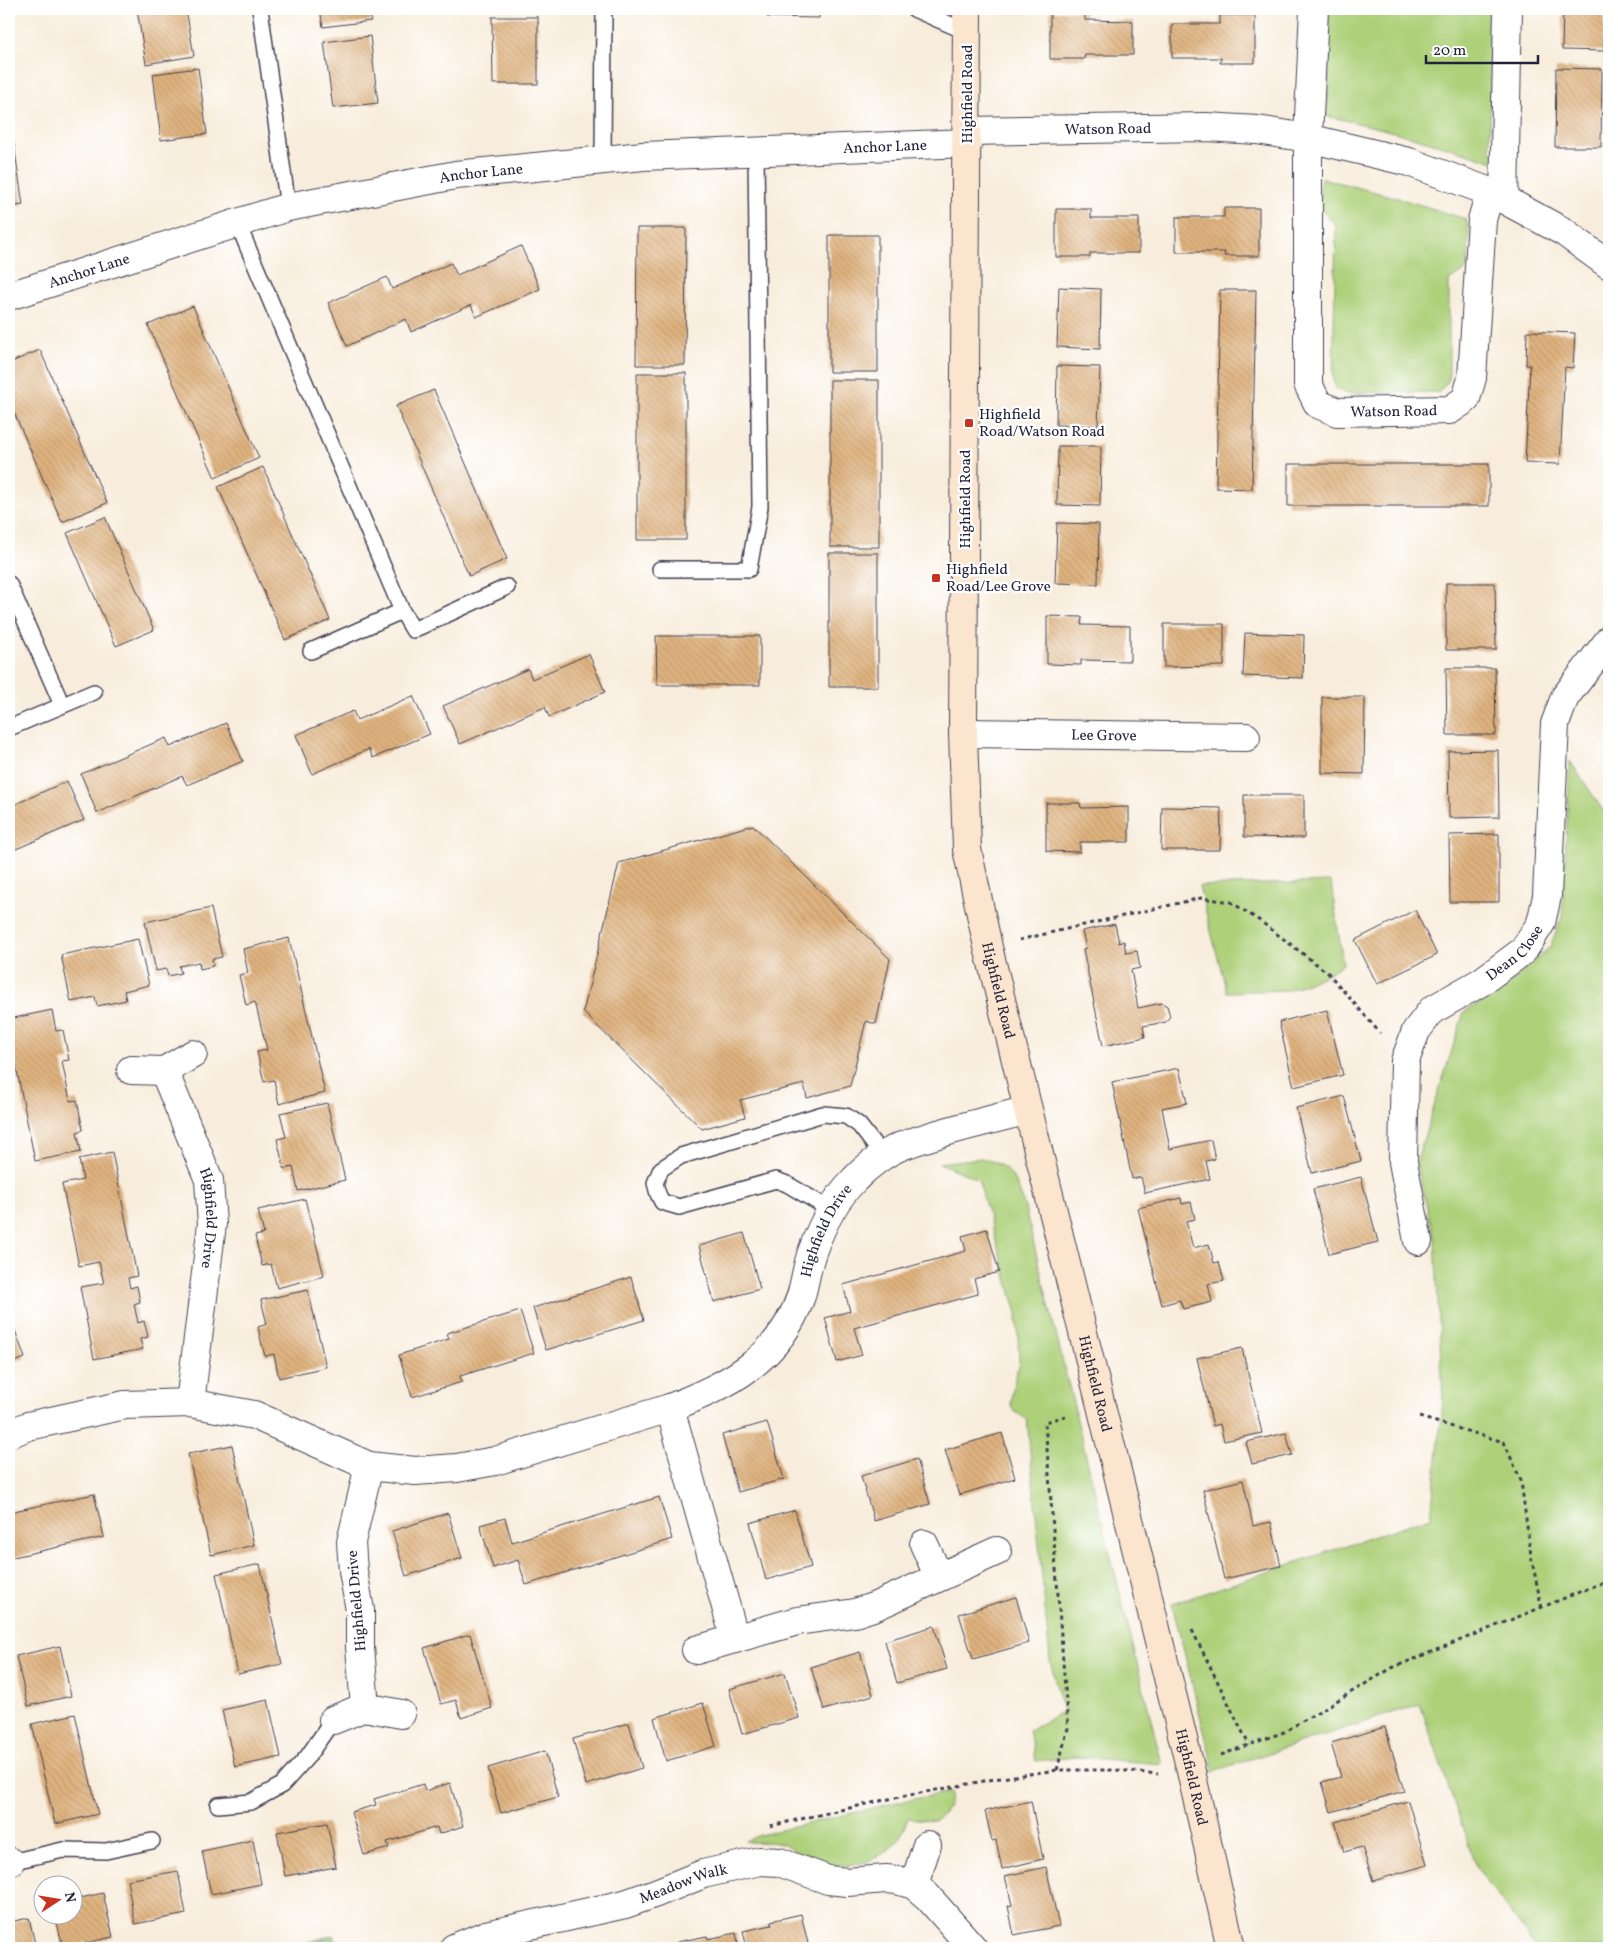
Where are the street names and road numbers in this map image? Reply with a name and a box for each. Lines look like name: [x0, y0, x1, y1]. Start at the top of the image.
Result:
street label: Highfield Road: [958, 45, 979, 143]
street label: Watson Road: [1064, 119, 1152, 141]
street label: Anchor Lane: [843, 136, 927, 160]
street label: Anchor Lane: [438, 159, 524, 190]
street label: Anchor Lane: [46, 249, 133, 295]
street label: Watson Road: [1350, 401, 1437, 424]
street label: Highfield Road: [956, 450, 977, 548]
street label: Lee Grove: [1071, 726, 1137, 747]
street label: Dean Close: [1482, 922, 1549, 987]
street label: Highfield Road: [975, 940, 1019, 1041]
street label: Highfield Drive: [193, 1165, 221, 1270]
street label: Highfield Drive: [797, 1180, 858, 1279]
street label: Highfield Road: [1072, 1333, 1116, 1435]
street label: Highfield Drive: [343, 1549, 372, 1652]
street label: Highfield Road: [1169, 1727, 1212, 1828]
street label: Meadow Walk: [637, 1860, 730, 1910]

